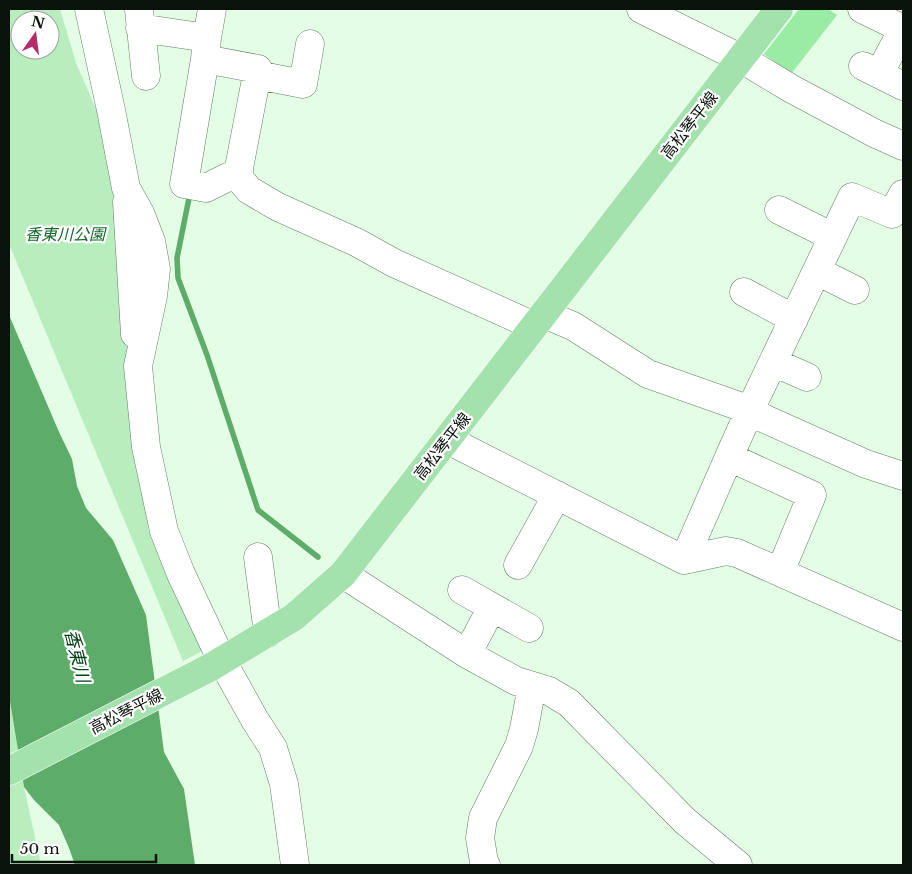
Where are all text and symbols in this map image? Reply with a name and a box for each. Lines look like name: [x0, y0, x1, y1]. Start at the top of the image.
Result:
north arrow: [10, 10, 60, 60]
text: N: [30, 12, 47, 33]
street label: 高松琴平線: [656, 87, 722, 163]
park label: 香東川公園: [25, 224, 107, 244]
street label: 高松琴平線: [409, 408, 475, 484]
water label: 香東川: [60, 627, 95, 687]
street label: 高松琴平線: [86, 684, 166, 738]
scale bar: [12, 832, 156, 864]
text: 50 m: [20, 839, 60, 858]

